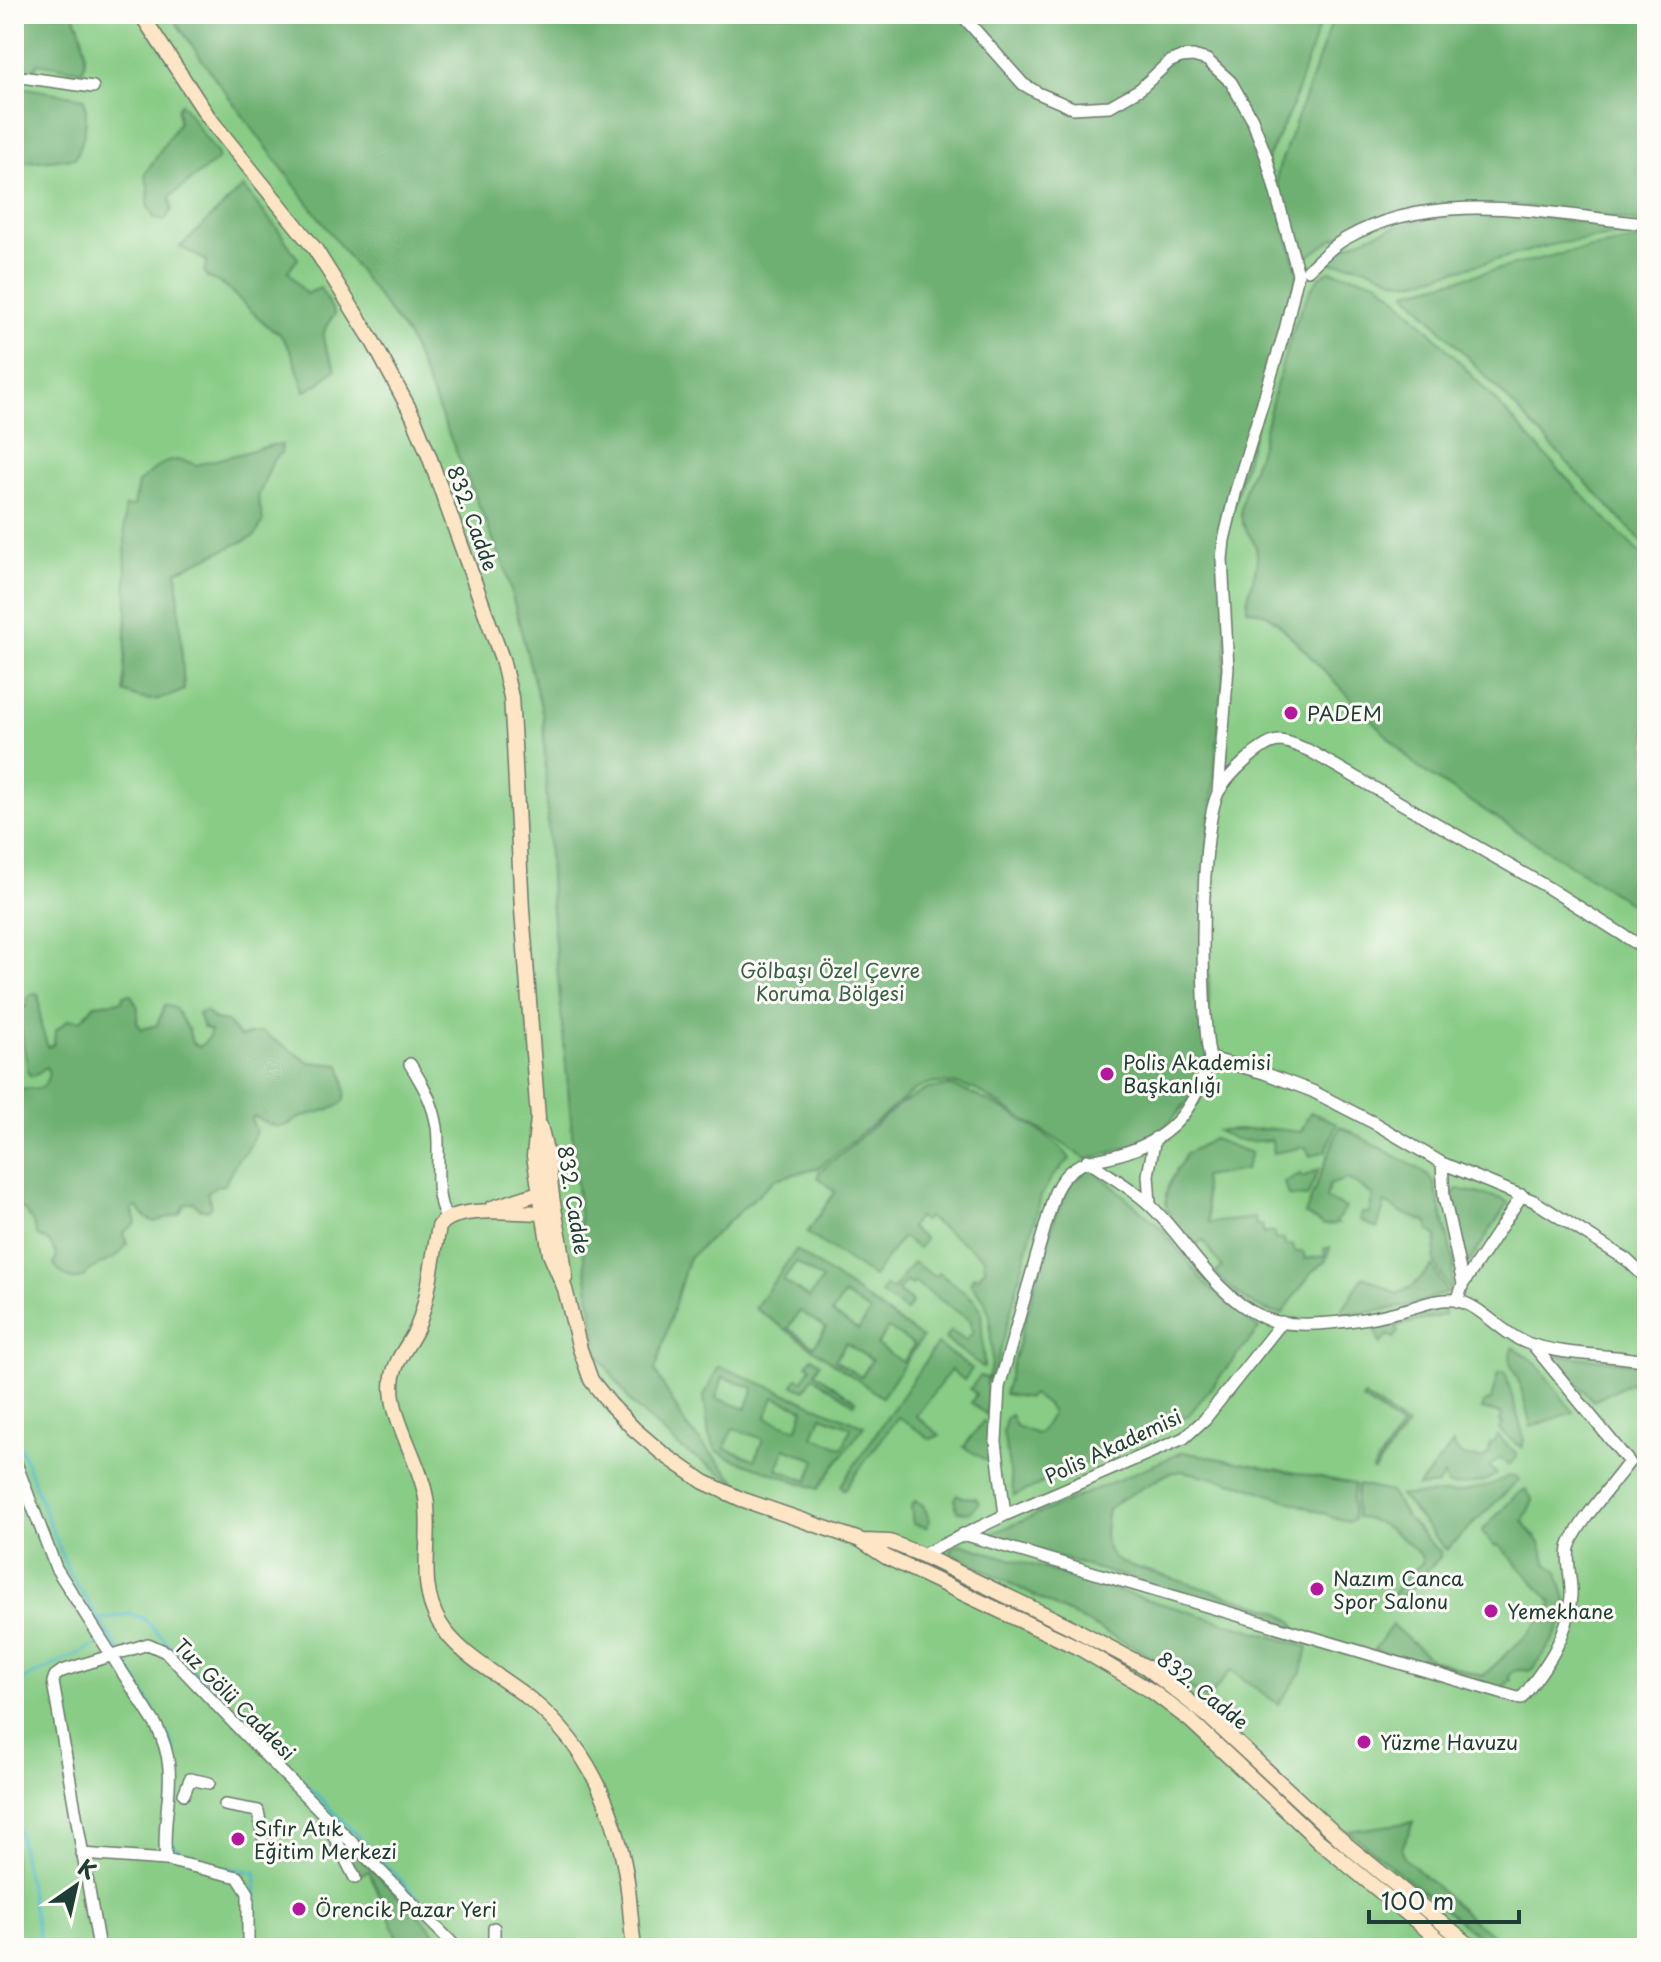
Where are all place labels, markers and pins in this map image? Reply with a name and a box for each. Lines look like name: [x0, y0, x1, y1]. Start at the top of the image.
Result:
place label: PADEM: [1307, 698, 1382, 728]
marker: PADEM: [1282, 704, 1300, 722]
place label: Polis Akademisi Başkanlığı: [1123, 1047, 1271, 1100]
marker: Polis Akademisi Başkanlığı: [1098, 1065, 1116, 1083]
place label: Nazım Canca Spor Salonu: [1333, 1563, 1464, 1616]
marker: Nazım Canca Spor Salonu: [1308, 1580, 1326, 1598]
place label: Yemekhane: [1507, 1596, 1614, 1626]
marker: Yemekhane: [1482, 1602, 1500, 1620]
place label: Yüzme Havuzu: [1380, 1727, 1518, 1757]
marker: Yüzme Havuzu: [1355, 1733, 1373, 1751]
place label: Sıfır Atık Eğitim Merkezi: [254, 1813, 397, 1866]
marker: Sıfır Atık Eğitim Merkezi: [229, 1830, 247, 1848]
place label: Örencik Pazar Yeri: [315, 1894, 497, 1924]
marker: Örencik Pazar Yeri: [290, 1900, 308, 1918]

